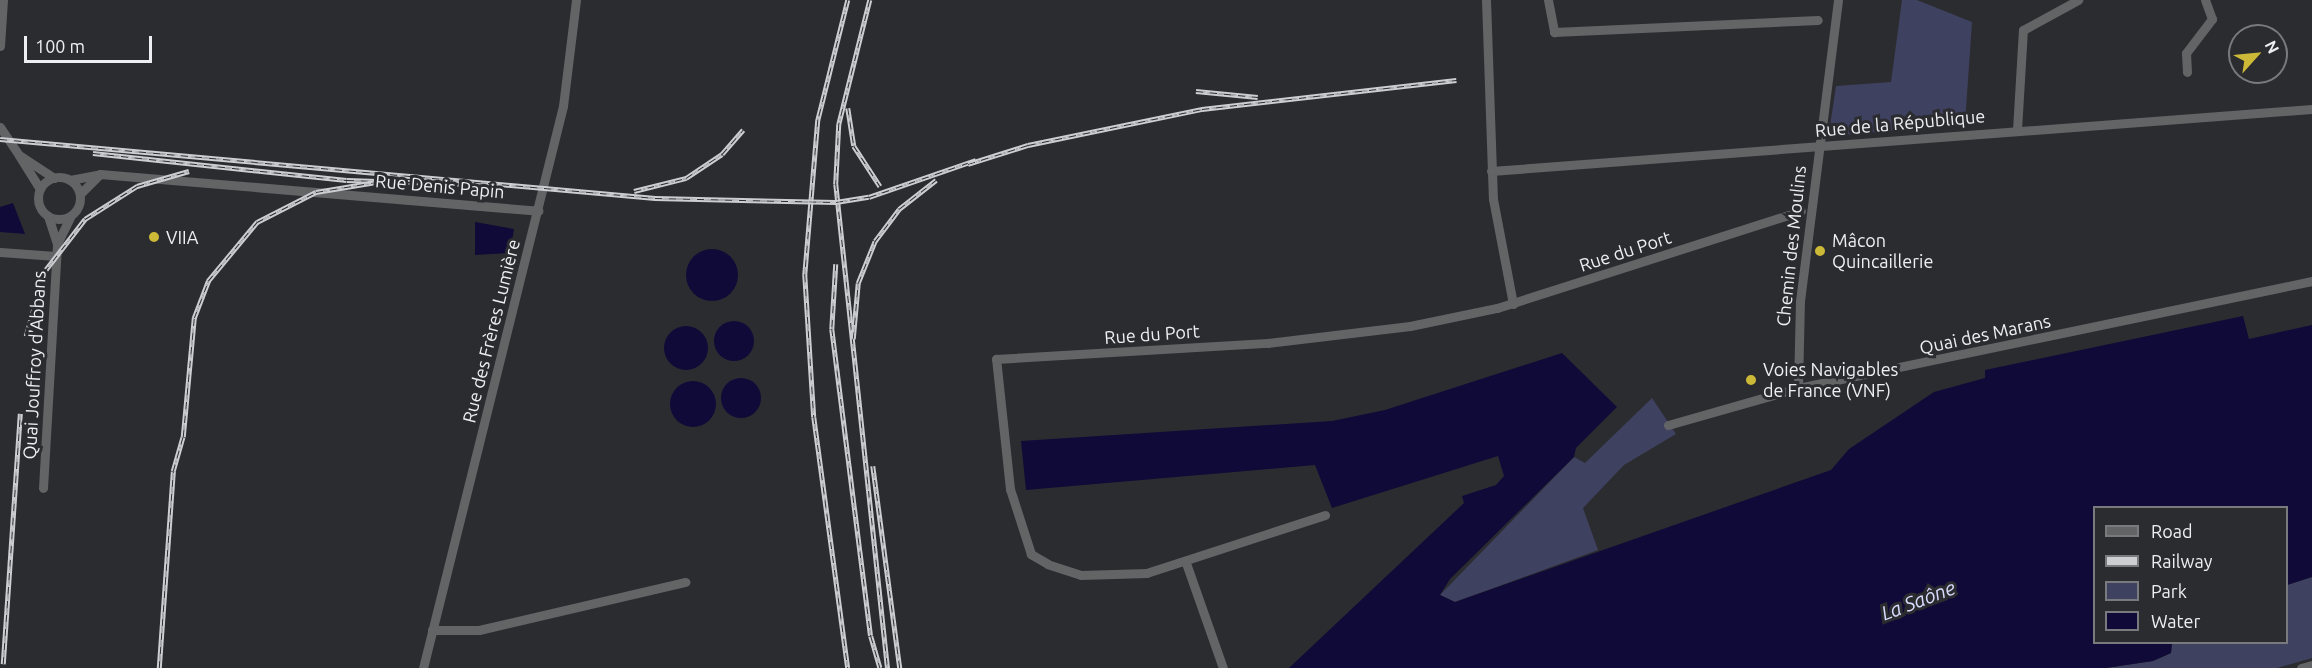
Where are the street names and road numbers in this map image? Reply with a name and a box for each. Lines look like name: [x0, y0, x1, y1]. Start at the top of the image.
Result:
street label: Rue de la République: [1814, 105, 1986, 141]
street label: Chemin des Moulins: [1772, 165, 1810, 327]
street label: Rue Denis Papin: [374, 170, 506, 202]
street label: Rue du Port: [1576, 226, 1674, 276]
street label: Rue des Frères Lumière: [458, 237, 524, 425]
street label: Quai Jouffroy d'Abbans: [18, 270, 50, 460]
street label: Quai des Marans: [1917, 310, 2053, 358]
street label: Rue du Port: [1104, 320, 1200, 348]

